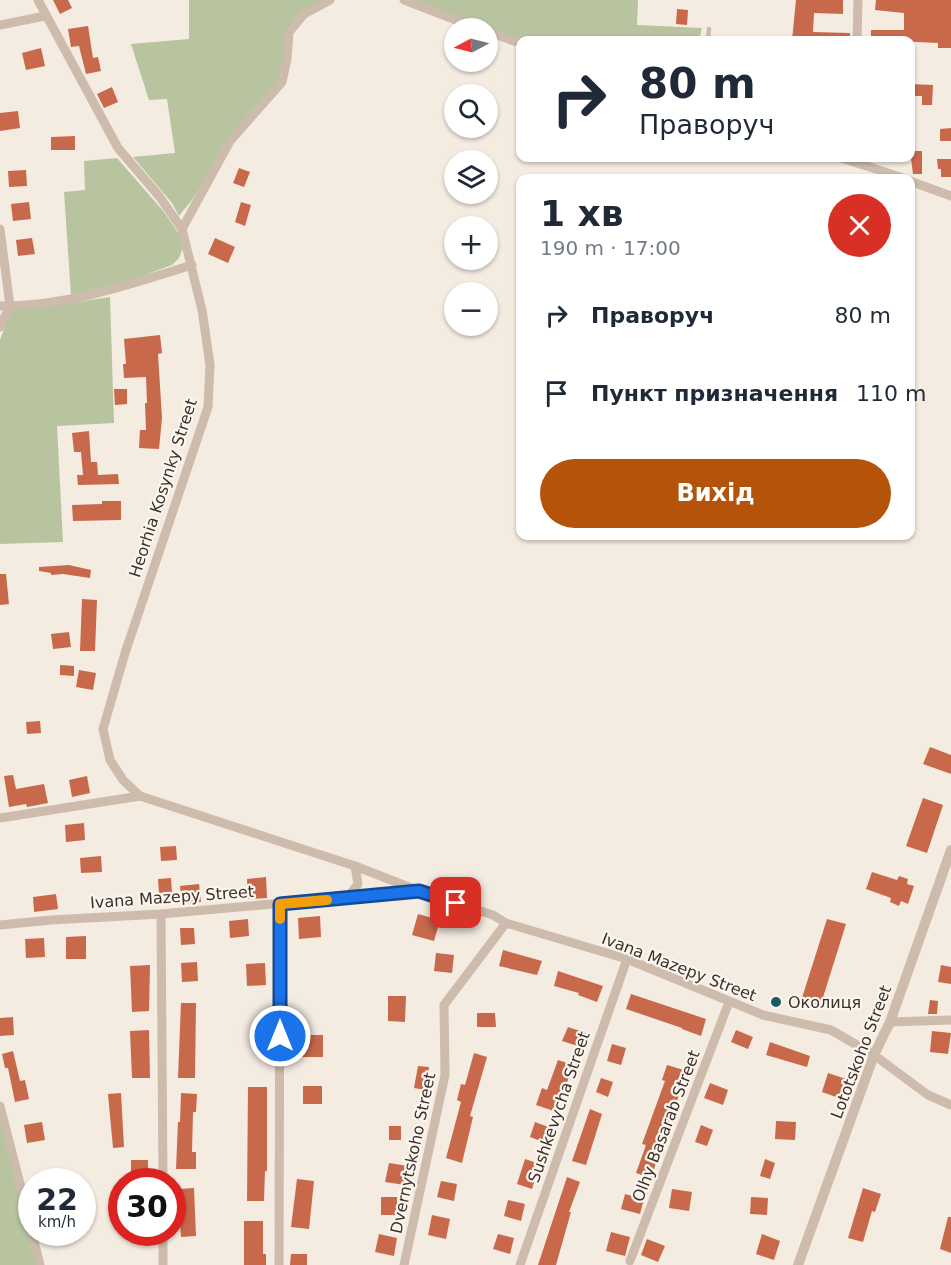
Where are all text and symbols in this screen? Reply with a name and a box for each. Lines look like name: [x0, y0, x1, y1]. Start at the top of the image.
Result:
north arrow: [444, 18, 498, 72]
map controls: [444, 18, 498, 336]
text: 80 m: [639, 59, 756, 108]
icon: right: [540, 60, 618, 138]
button: search: [444, 84, 498, 138]
text: Праворуч: [639, 109, 775, 140]
button: layers: [444, 150, 498, 204]
text: 1 хв: [540, 193, 624, 234]
button: close: [828, 194, 891, 257]
button: +: [444, 216, 498, 270]
text: 190 m · 17:00: [540, 236, 681, 260]
button: −: [444, 282, 498, 336]
icon: right: [540, 299, 573, 332]
text: Праворуч: [591, 303, 714, 328]
text: 80 m: [835, 303, 891, 328]
icon: arrive: [540, 377, 573, 410]
text: Пункт призначення: [591, 381, 838, 406]
text: 110 m: [856, 381, 926, 406]
street label: Heorhia Kosynky Street: [125, 396, 201, 580]
button: Вихід: [540, 459, 891, 528]
pin: [430, 877, 481, 928]
street label: Ivana Mazepy Street: [89, 882, 255, 912]
icon: arrive: [439, 886, 472, 919]
street label: Ivana Mazepy Street: [599, 929, 759, 1005]
street label: Lototskoho Street: [827, 983, 895, 1121]
place label: Околиця: [788, 993, 861, 1012]
marker: Околиця: [769, 995, 783, 1009]
position arrow: [248, 1004, 312, 1068]
street label: Sushkevycha Street: [524, 1029, 594, 1185]
street label: Olhy Basarab Street: [628, 1047, 704, 1205]
street label: Dvernytskoho Street: [387, 1071, 439, 1235]
speed limit sign: 30: [108, 1168, 186, 1246]
text: 22: [36, 1182, 78, 1217]
text: km/h: [38, 1213, 76, 1231]

